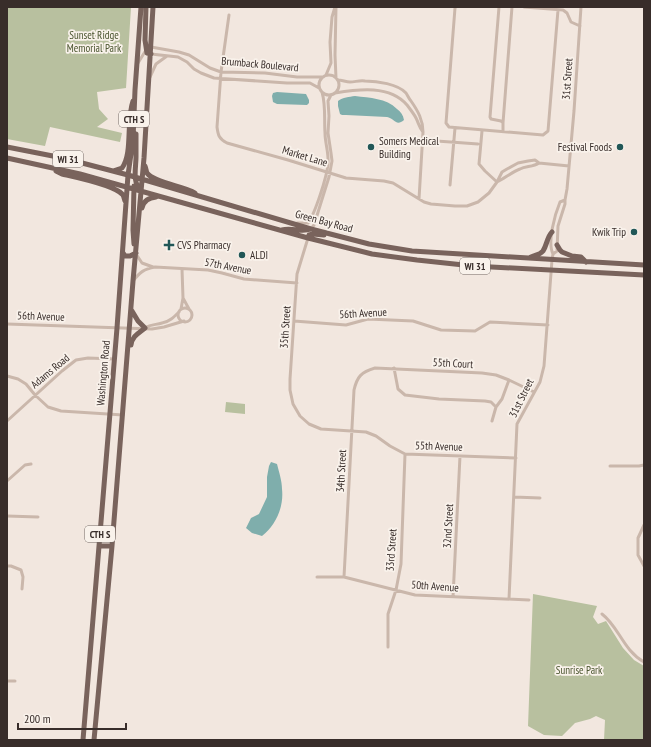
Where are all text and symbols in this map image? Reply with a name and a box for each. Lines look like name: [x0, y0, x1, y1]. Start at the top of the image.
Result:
park label: Sunset Ridge Memorial Park: [67, 28, 122, 55]
street label: Brumback Boulevard: [221, 54, 300, 74]
street label: 31st Street: [559, 58, 575, 100]
road number: CTH S: [119, 111, 149, 127]
place label: Somers Medical Building: [379, 134, 439, 161]
place label: Festival Foods: [558, 140, 612, 154]
street label: Market Lane: [281, 142, 330, 170]
marker: Somers Medical Building: [366, 142, 376, 152]
marker: Festival Foods: [615, 142, 625, 152]
road number: WI 31: [53, 151, 83, 167]
street label: Green Bay Road: [294, 207, 355, 235]
place label: Kwik Trip: [592, 225, 626, 239]
marker: Kwik Trip: [629, 227, 639, 237]
place label: CVS Pharmacy: [177, 238, 231, 252]
marker: CVS Pharmacy: [164, 240, 174, 250]
place label: ALDI: [250, 248, 268, 262]
marker: ALDI: [237, 250, 247, 260]
street label: 57th Avenue: [203, 255, 253, 277]
road number: WI 31: [460, 258, 490, 274]
street label: 35th Street: [277, 305, 293, 349]
street label: 56th Avenue: [339, 305, 388, 321]
street label: 56th Avenue: [17, 308, 65, 324]
street label: Washington Road: [93, 340, 113, 406]
street label: Adams Road: [28, 351, 72, 391]
street label: 55th Court: [432, 355, 474, 371]
street label: 31st Street: [506, 376, 536, 420]
street label: 55th Avenue: [415, 438, 463, 454]
street label: 34th Street: [333, 449, 349, 493]
street label: 32nd Street: [440, 503, 456, 549]
road number: CTH S: [85, 526, 115, 542]
street label: 33rd Street: [383, 528, 399, 572]
street label: 50th Avenue: [411, 577, 460, 595]
park label: Sunrise Park: [556, 663, 603, 677]
scale bar: [18, 705, 126, 731]
text: 200 m: [24, 711, 51, 726]

